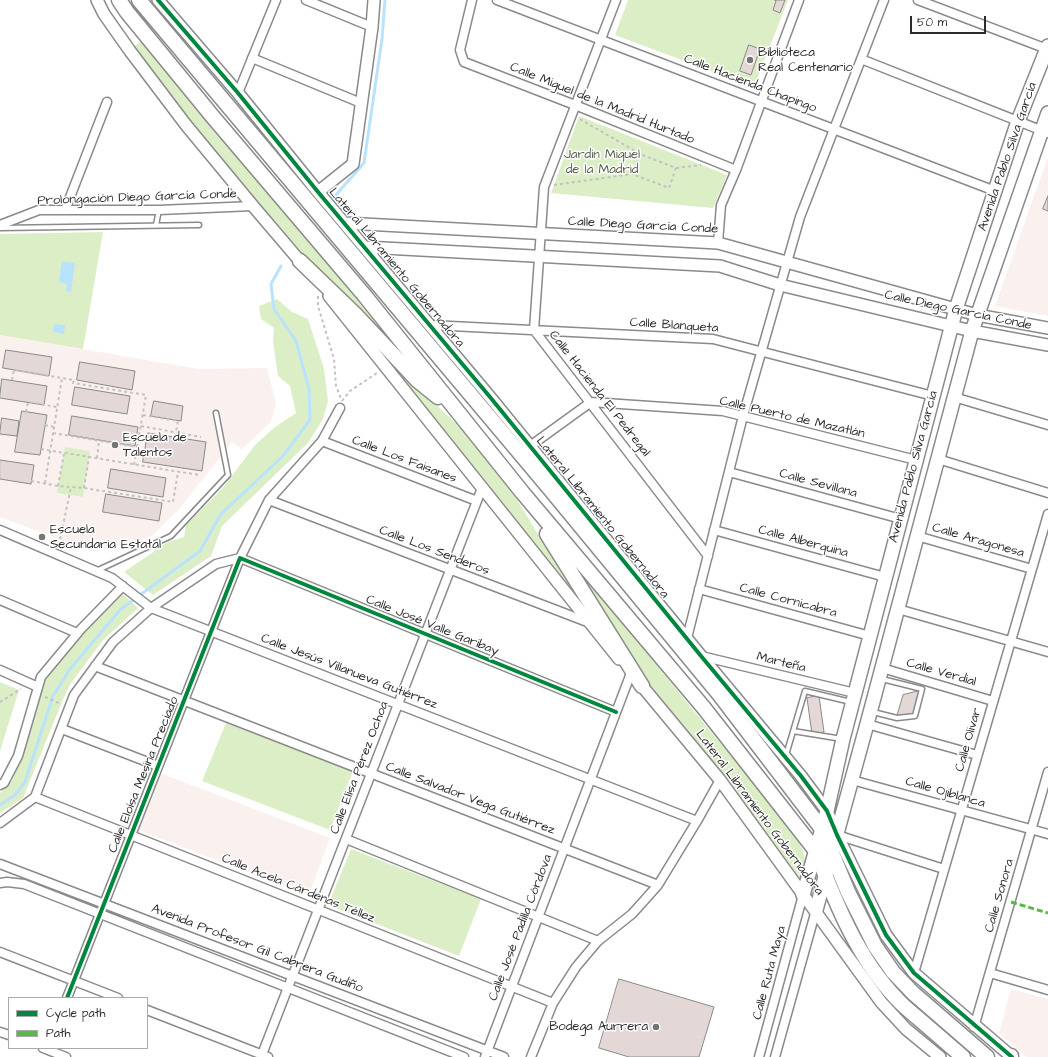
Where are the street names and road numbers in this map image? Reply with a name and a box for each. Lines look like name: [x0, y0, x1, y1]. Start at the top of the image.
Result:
street label: Calle Hacienda Chapingo: [681, 51, 819, 117]
street label: Calle Miguel de la Madrid Hurtado: [507, 60, 697, 148]
street label: Avenida Pablo Silva García: [975, 81, 1041, 233]
street label: Lateral Libramiento Gobernadora: [325, 185, 467, 351]
street label: Prolongación Diego García Conde: [37, 187, 237, 209]
street label: Calle Diego García Conde: [568, 214, 718, 238]
street label: Calle Diego García Conde: [883, 288, 1033, 334]
street label: Calle Blanqueta: [629, 315, 719, 337]
street label: Calle Hacienda El Pedregal: [545, 328, 653, 460]
street label: Avenida Pablo Silva García: [886, 389, 942, 545]
street label: Calle Puerto de Mazatlán: [718, 394, 866, 442]
street label: Calle Los Faisanes: [349, 433, 459, 487]
street label: Lateral Libramiento Gobernadora: [532, 434, 672, 602]
street label: Calle Sevillana: [777, 466, 859, 502]
street label: Calle Aragonesa: [930, 520, 1026, 562]
street label: Calle Los Senderos: [377, 523, 491, 579]
street label: Calle Alberquina: [756, 523, 850, 561]
street label: Calle Cornicabra: [738, 580, 838, 622]
street label: Calle José Valle Garibay: [363, 592, 501, 660]
street label: Calle Jesús Villanueva Gutiérrez: [258, 631, 440, 713]
street label: Marteña: [755, 649, 807, 677]
street label: Calle Verdial: [904, 656, 978, 690]
street label: Calle Eloísa Mesina Preciado: [105, 694, 183, 856]
street label: Calle Elisa Pérez Ochoa: [328, 700, 392, 836]
street label: Calle Olivar: [952, 706, 986, 774]
street label: Lateral Libramiento Gobernadora: [692, 727, 826, 899]
street label: Calle Salvador Vega Gutiérrez: [383, 759, 557, 839]
street label: Calle Ojiblanca: [903, 774, 987, 812]
street label: Calle Acela Cárdenas Téllez: [219, 851, 377, 927]
street label: Calle José Padilla Córdova: [486, 853, 556, 1003]
street label: Calle Sonora: [982, 858, 1018, 934]
street label: Avenida Profesor Gil Cabrera Gudiño: [149, 901, 365, 997]
street label: Calle Ruta Maya: [750, 925, 790, 1021]

